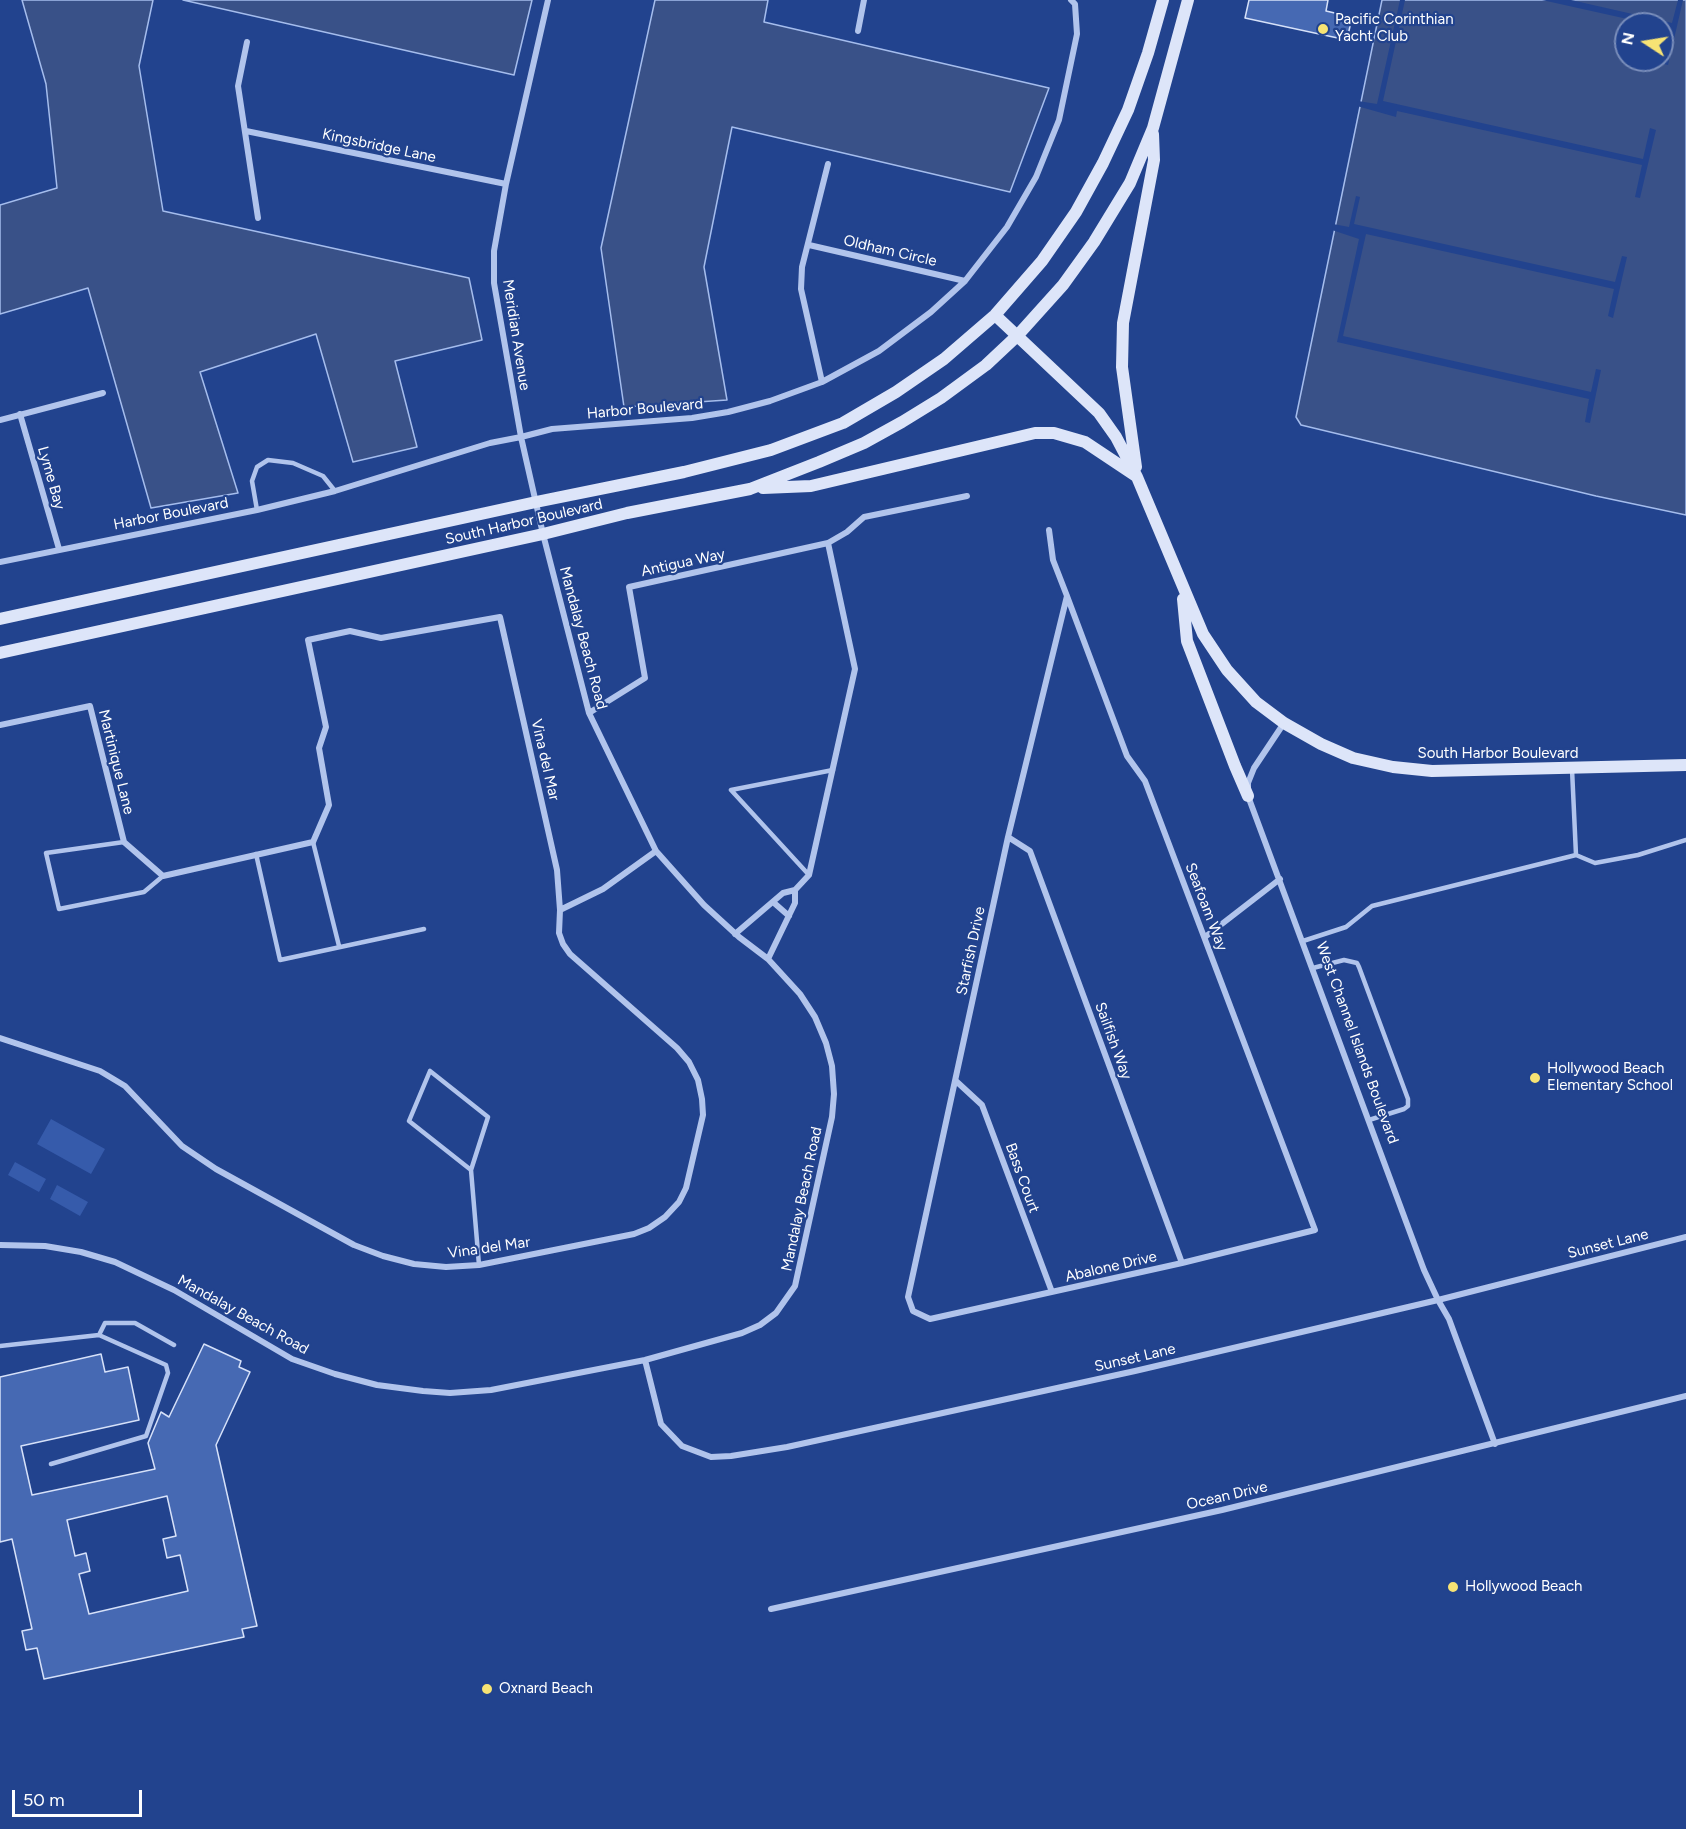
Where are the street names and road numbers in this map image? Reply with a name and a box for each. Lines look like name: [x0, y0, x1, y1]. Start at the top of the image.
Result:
street label: Kingsbridge Lane: [321, 125, 437, 167]
street label: Oldham Circle: [842, 232, 938, 270]
street label: Meridian Avenue: [498, 278, 534, 392]
street label: Harbor Boulevard: [586, 395, 704, 423]
street label: Lyme Bay: [33, 444, 69, 512]
street label: Harbor Boulevard: [112, 494, 230, 534]
street label: South Harbor Boulevard: [444, 495, 604, 549]
street label: Antigua Way: [639, 545, 727, 581]
street label: Mandalay Beach Road: [555, 565, 611, 711]
street label: Martinique Lane: [94, 708, 138, 816]
street label: Vina del Mar: [527, 718, 563, 802]
street label: South Harbor Boulevard: [1418, 745, 1578, 763]
street label: Seafoam Way: [1181, 861, 1231, 953]
street label: Starfish Drive: [953, 905, 989, 997]
street label: West Channel Islands Boulevard: [1312, 940, 1402, 1146]
street label: Sailfish Way: [1091, 1000, 1135, 1082]
street label: Mandalay Beach Road: [778, 1125, 826, 1273]
street label: Bass Court: [1001, 1141, 1043, 1215]
street label: Sunset Lane: [1566, 1225, 1650, 1263]
street label: Vina del Mar: [447, 1233, 531, 1263]
street label: Abalone Drive: [1063, 1248, 1159, 1286]
street label: Mandalay Beach Road: [174, 1271, 312, 1359]
street label: Sunset Lane: [1093, 1340, 1177, 1376]
street label: Ocean Drive: [1185, 1478, 1269, 1514]

